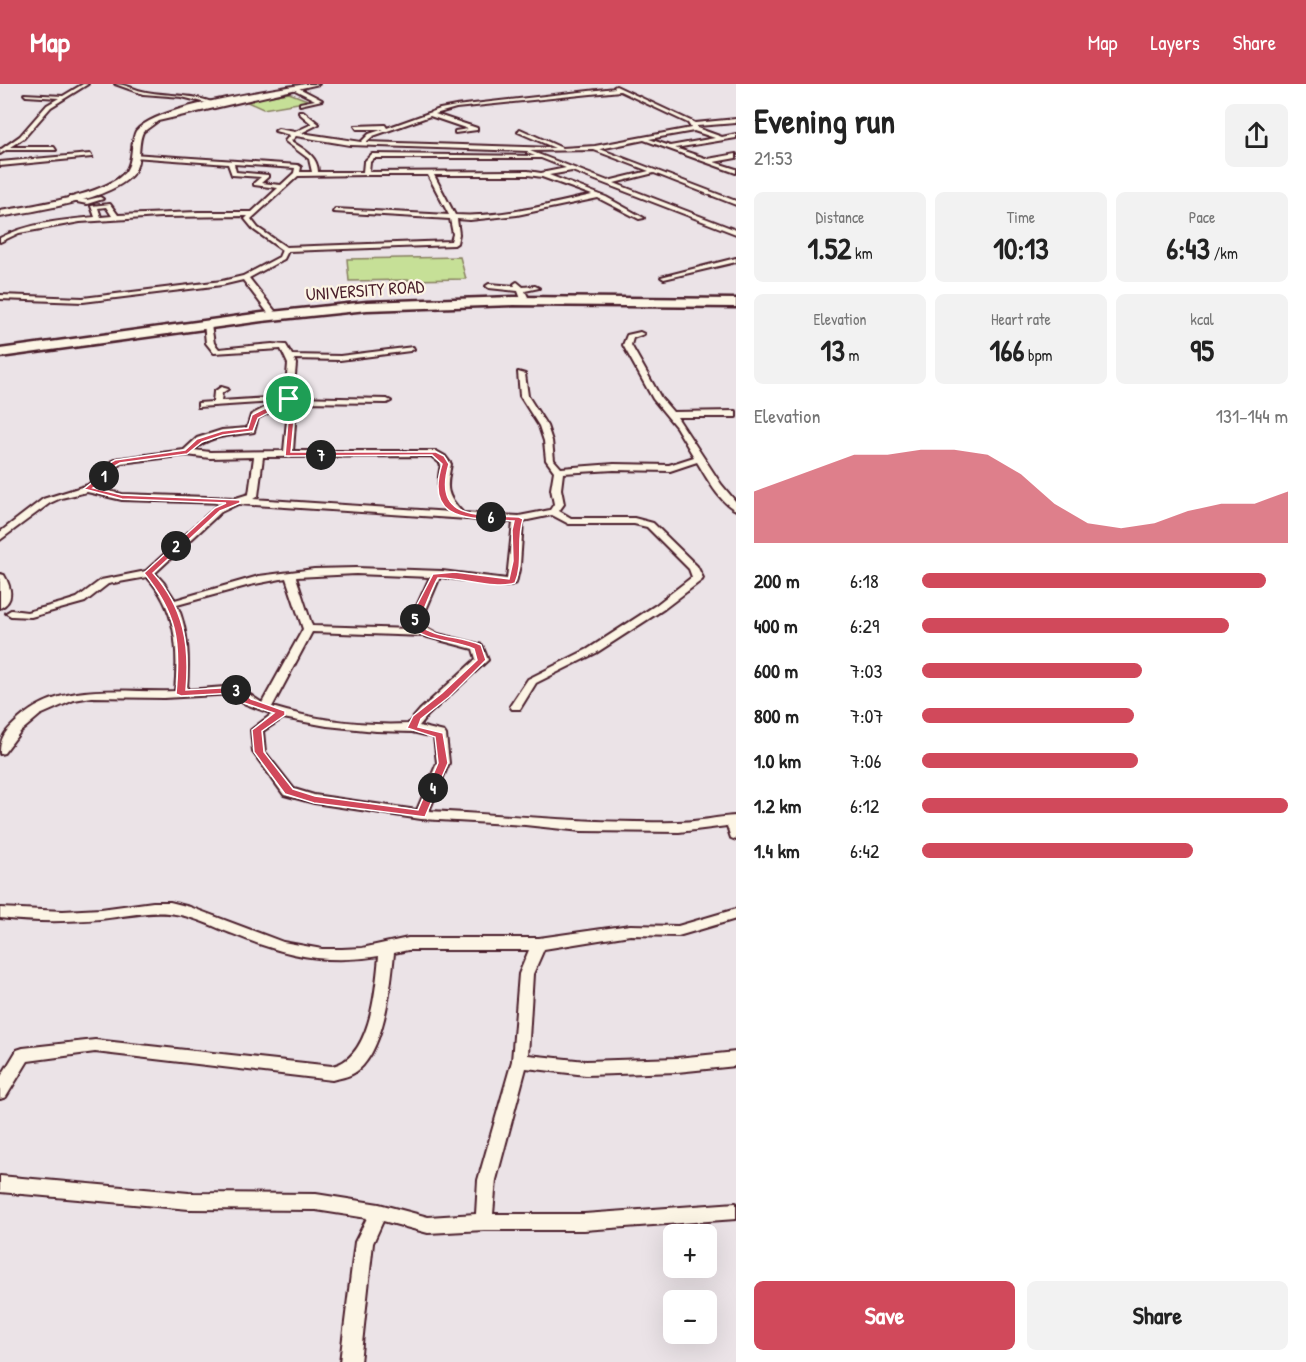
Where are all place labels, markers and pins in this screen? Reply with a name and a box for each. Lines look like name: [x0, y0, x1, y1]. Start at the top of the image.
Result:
pin: [263, 373, 314, 424]
pin: 7: [306, 440, 336, 470]
pin: 1: [89, 461, 119, 491]
pin: 6: [476, 502, 506, 532]
pin: 2: [161, 531, 191, 561]
pin: 5: [400, 604, 430, 634]
pin: 3: [221, 675, 251, 705]
pin: 4: [418, 773, 448, 803]

